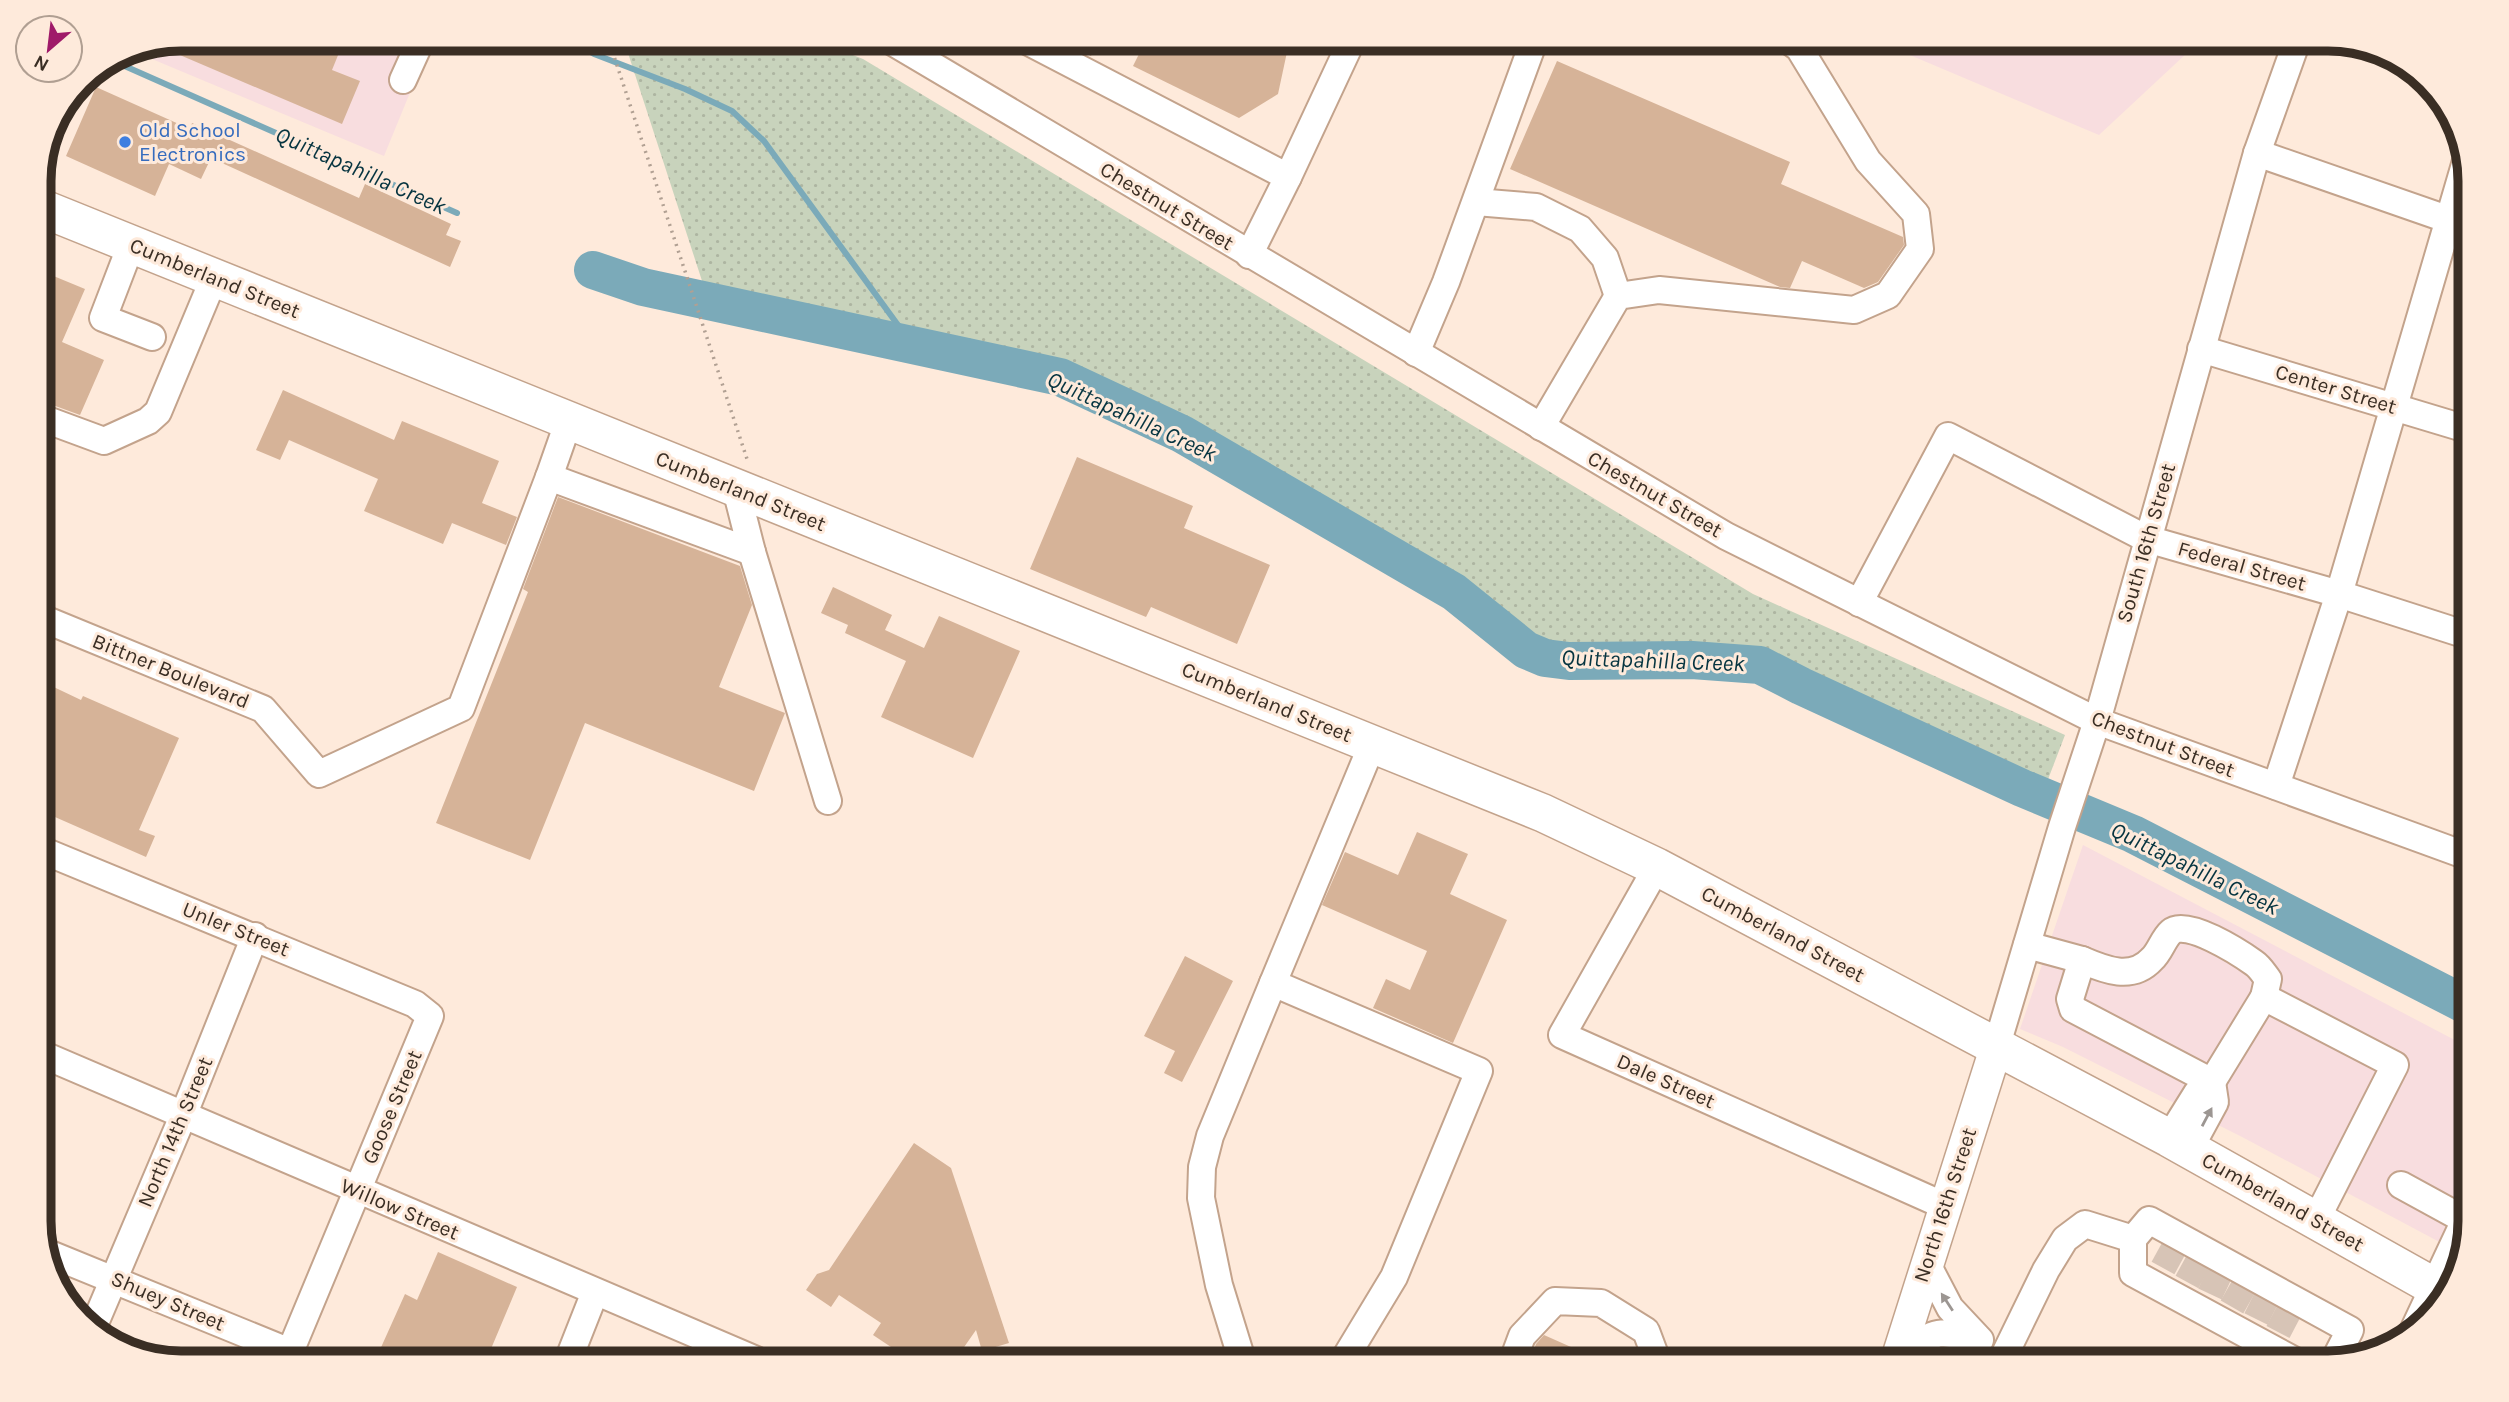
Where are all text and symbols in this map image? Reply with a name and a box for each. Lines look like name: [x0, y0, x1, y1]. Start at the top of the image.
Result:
north arrow: [14, 14, 84, 84]
text: N: [30, 50, 53, 76]
place label: Old School Electronics: [139, 118, 246, 166]
water label: Quittapahilla Creek: [271, 121, 450, 220]
marker: Old School Electronics: [117, 134, 133, 150]
street label: Chestnut Street: [1096, 157, 1238, 255]
street label: Cumberland Street: [126, 233, 304, 323]
street label: Center Street: [2273, 359, 2399, 419]
water label: Quittapahilla Creek: [1043, 365, 1221, 468]
street label: Cumberland Street: [652, 446, 830, 536]
street label: Chestnut Street: [1584, 446, 1727, 542]
street label: South 16th Street: [2112, 460, 2180, 625]
street label: Federal Street: [2175, 536, 2309, 596]
street label: Bittner Boulevard: [89, 629, 253, 713]
water label: Quittapahilla Creek: [1561, 644, 1746, 677]
street label: Cumberland Street: [1178, 657, 1356, 747]
street label: Chestnut Street: [2088, 706, 2238, 782]
water label: Quittapahilla Creek: [2106, 816, 2284, 921]
street label: Cumberland Street: [1697, 881, 1869, 987]
street label: Unler Street: [179, 897, 293, 961]
street label: Goose Street: [357, 1047, 427, 1167]
street label: Dale Street: [1613, 1049, 1719, 1113]
street label: North 14th Street: [133, 1053, 218, 1211]
one-way arrow: [2201, 1107, 2212, 1127]
street label: North 16th Street: [1909, 1125, 1981, 1285]
street label: Cumberland Street: [2198, 1148, 2368, 1256]
street label: Willow Street: [337, 1173, 463, 1245]
street label: Shuey Street: [107, 1266, 229, 1336]
one-way arrow: [1940, 1293, 1954, 1311]

